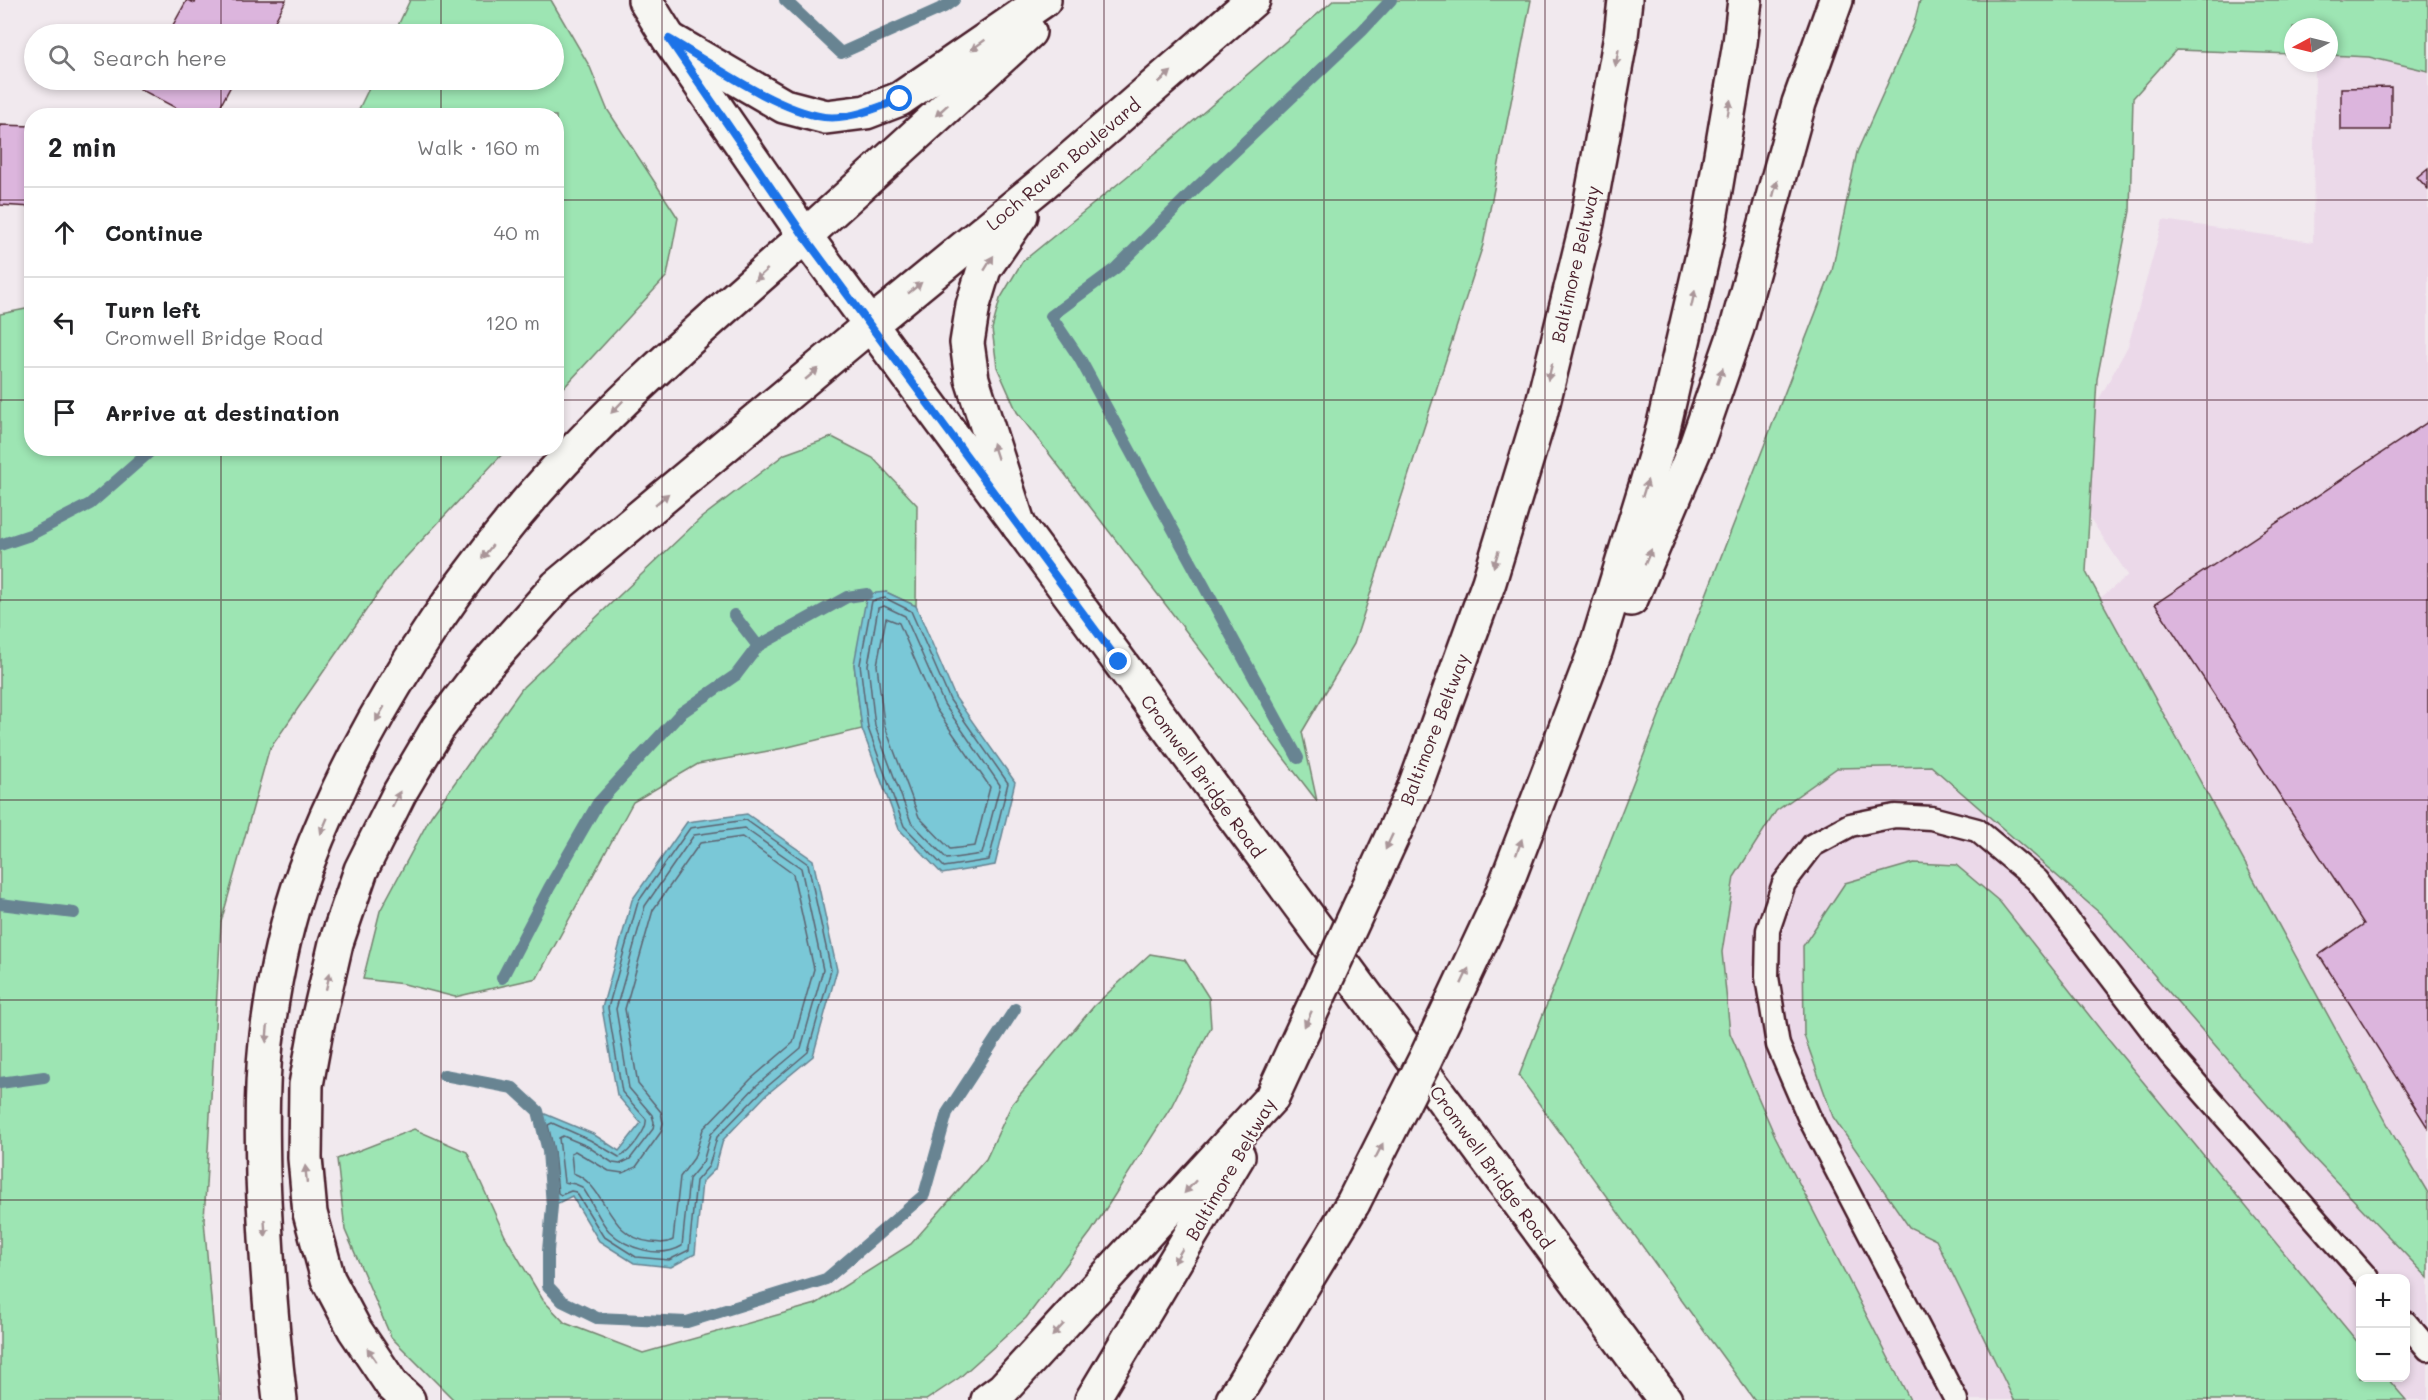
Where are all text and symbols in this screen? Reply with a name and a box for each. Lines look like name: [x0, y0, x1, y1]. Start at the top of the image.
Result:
north arrow: [2284, 18, 2338, 72]
search box: [24, 24, 564, 90]
one-way arrow: [971, 39, 987, 51]
icon: search: [45, 41, 78, 74]
text: Search here: [93, 43, 227, 72]
one-way arrow: [1612, 49, 1621, 68]
one-way arrow: [1157, 70, 1173, 83]
route start: [886, 85, 912, 111]
street label: Loch Raven Boulevard: [981, 92, 1145, 236]
one-way arrow: [1725, 98, 1734, 117]
one-way arrow: [935, 103, 950, 117]
text: 2 min: [48, 130, 116, 164]
text: Walk · 160 m: [417, 134, 540, 160]
one-way arrow: [1771, 180, 1780, 198]
street label: Baltimore Beltway: [1545, 183, 1605, 345]
icon: ahead: [48, 216, 81, 249]
text: Continue: [105, 218, 203, 247]
text: 40 m: [494, 219, 540, 245]
one-way arrow: [983, 255, 994, 271]
one-way arrow: [754, 268, 769, 281]
one-way arrow: [907, 282, 922, 295]
one-way arrow: [1689, 290, 1698, 309]
text: Turn left: [105, 295, 201, 324]
icon: left: [48, 306, 81, 339]
text: 120 m: [485, 309, 540, 335]
text: Cromwell Bridge Road: [105, 324, 323, 350]
one-way arrow: [1545, 363, 1555, 381]
one-way arrow: [1716, 367, 1725, 385]
one-way arrow: [804, 368, 819, 381]
icon: arrive: [48, 396, 81, 429]
text: Arrive at destination: [105, 398, 340, 427]
one-way arrow: [611, 400, 625, 414]
one-way arrow: [990, 442, 999, 460]
one-way arrow: [1641, 479, 1650, 497]
one-way arrow: [654, 492, 670, 505]
one-way arrow: [481, 544, 494, 559]
one-way arrow: [1643, 548, 1653, 566]
one-way arrow: [1491, 550, 1500, 568]
route end: [1105, 648, 1131, 674]
street label: Baltimore Beltway: [1394, 650, 1474, 808]
street label: Cromwell Bridge Road: [1136, 690, 1270, 862]
one-way arrow: [374, 706, 385, 722]
one-way arrow: [392, 791, 401, 808]
one-way arrow: [318, 817, 328, 835]
one-way arrow: [1384, 833, 1394, 851]
one-way arrow: [1515, 838, 1525, 856]
one-way arrow: [1460, 967, 1469, 984]
one-way arrow: [323, 972, 333, 990]
one-way arrow: [1303, 1011, 1313, 1029]
one-way arrow: [262, 1024, 272, 1043]
street label: Cromwell Bridge Road: [1425, 1081, 1559, 1253]
street label: Baltimore Beltway: [1179, 1093, 1281, 1245]
one-way arrow: [1374, 1142, 1384, 1159]
one-way arrow: [301, 1164, 311, 1183]
one-way arrow: [1184, 1179, 1197, 1194]
one-way arrow: [261, 1219, 270, 1238]
one-way arrow: [1173, 1248, 1184, 1264]
map controls: [2356, 1274, 2410, 1382]
button: +: [2356, 1274, 2410, 1328]
one-way arrow: [1051, 1323, 1065, 1338]
button: −: [2356, 1328, 2410, 1382]
one-way arrow: [366, 1347, 378, 1363]

